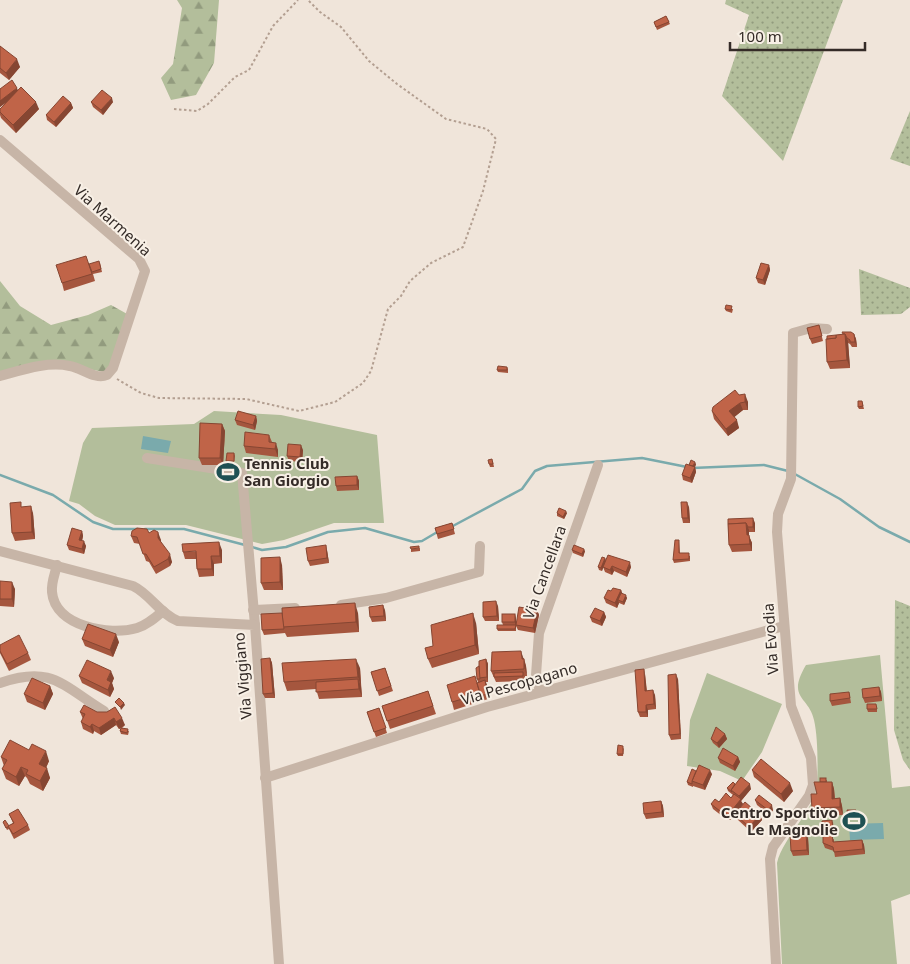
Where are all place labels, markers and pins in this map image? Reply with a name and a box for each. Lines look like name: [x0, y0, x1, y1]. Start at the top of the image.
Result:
place label: Tennis Club San Giorgio: [244, 453, 330, 490]
sports icon: Tennis Club San Giorgio: [215, 459, 241, 485]
place label: Centro Sportivo Le Magnolie: [721, 802, 838, 839]
sports icon: Centro Sportivo Le Magnolie: [841, 808, 867, 834]

